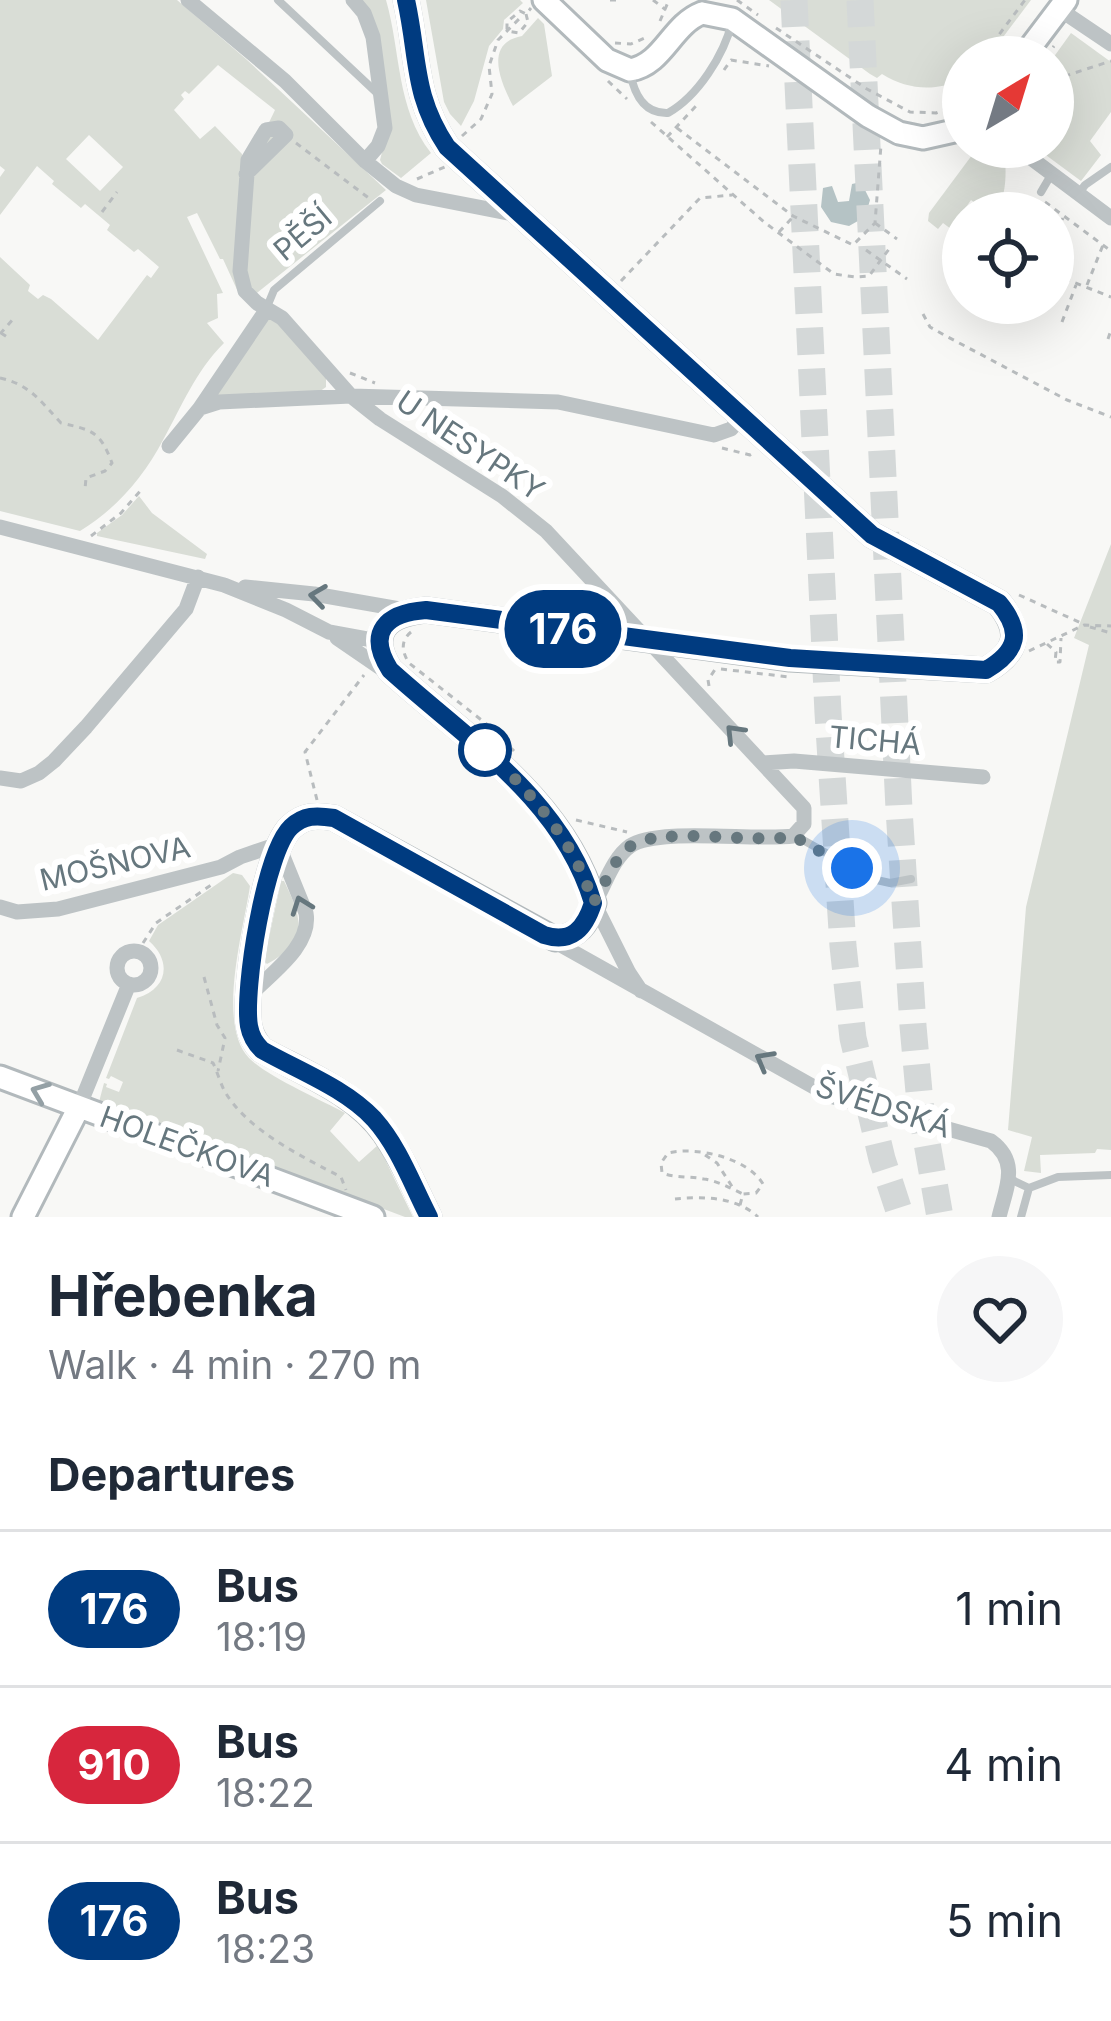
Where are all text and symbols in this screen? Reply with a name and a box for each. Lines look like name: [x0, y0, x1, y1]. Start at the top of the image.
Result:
north arrow: [942, 36, 1074, 168]
map controls: [942, 36, 1074, 324]
button: locate: [942, 192, 1074, 324]
street label: PĚŠÍ: [266, 199, 339, 268]
street label: U NESYPKY: [390, 383, 551, 508]
one-way arrow: [309, 584, 328, 610]
line badge: 176: [494, 590, 632, 668]
text: 176: [528, 603, 598, 654]
street label: TICHÁ: [828, 718, 923, 762]
unlabelled marker: [460, 725, 510, 775]
one-way arrow: [726, 725, 748, 747]
street label: MOŠNOVA: [36, 828, 193, 898]
your location: [822, 838, 882, 898]
one-way arrow: [291, 896, 315, 917]
one-way arrow: [755, 1051, 777, 1074]
street label: ŠVÉDSKÁ: [811, 1067, 955, 1145]
one-way arrow: [30, 1082, 51, 1107]
street label: HOLEČKOVA: [95, 1098, 279, 1194]
button: heart: [937, 1256, 1063, 1382]
text: Hřebenka: [48, 1261, 318, 1330]
text: Walk · 4 min · 270 m: [48, 1341, 421, 1388]
text: Departures: [48, 1447, 295, 1502]
text: Bus: [216, 1558, 299, 1613]
text: 1 min: [955, 1581, 1063, 1636]
text: 176: [79, 1583, 149, 1634]
text: 18:19: [216, 1613, 307, 1660]
text: Bus: [216, 1714, 299, 1769]
text: 4 min: [944, 1737, 1063, 1792]
text: 910: [77, 1739, 151, 1790]
text: 18:22: [216, 1769, 315, 1816]
text: Bus: [216, 1870, 299, 1925]
text: 5 min: [946, 1893, 1063, 1948]
text: 176: [79, 1895, 149, 1946]
text: 18:23: [216, 1925, 315, 1972]

